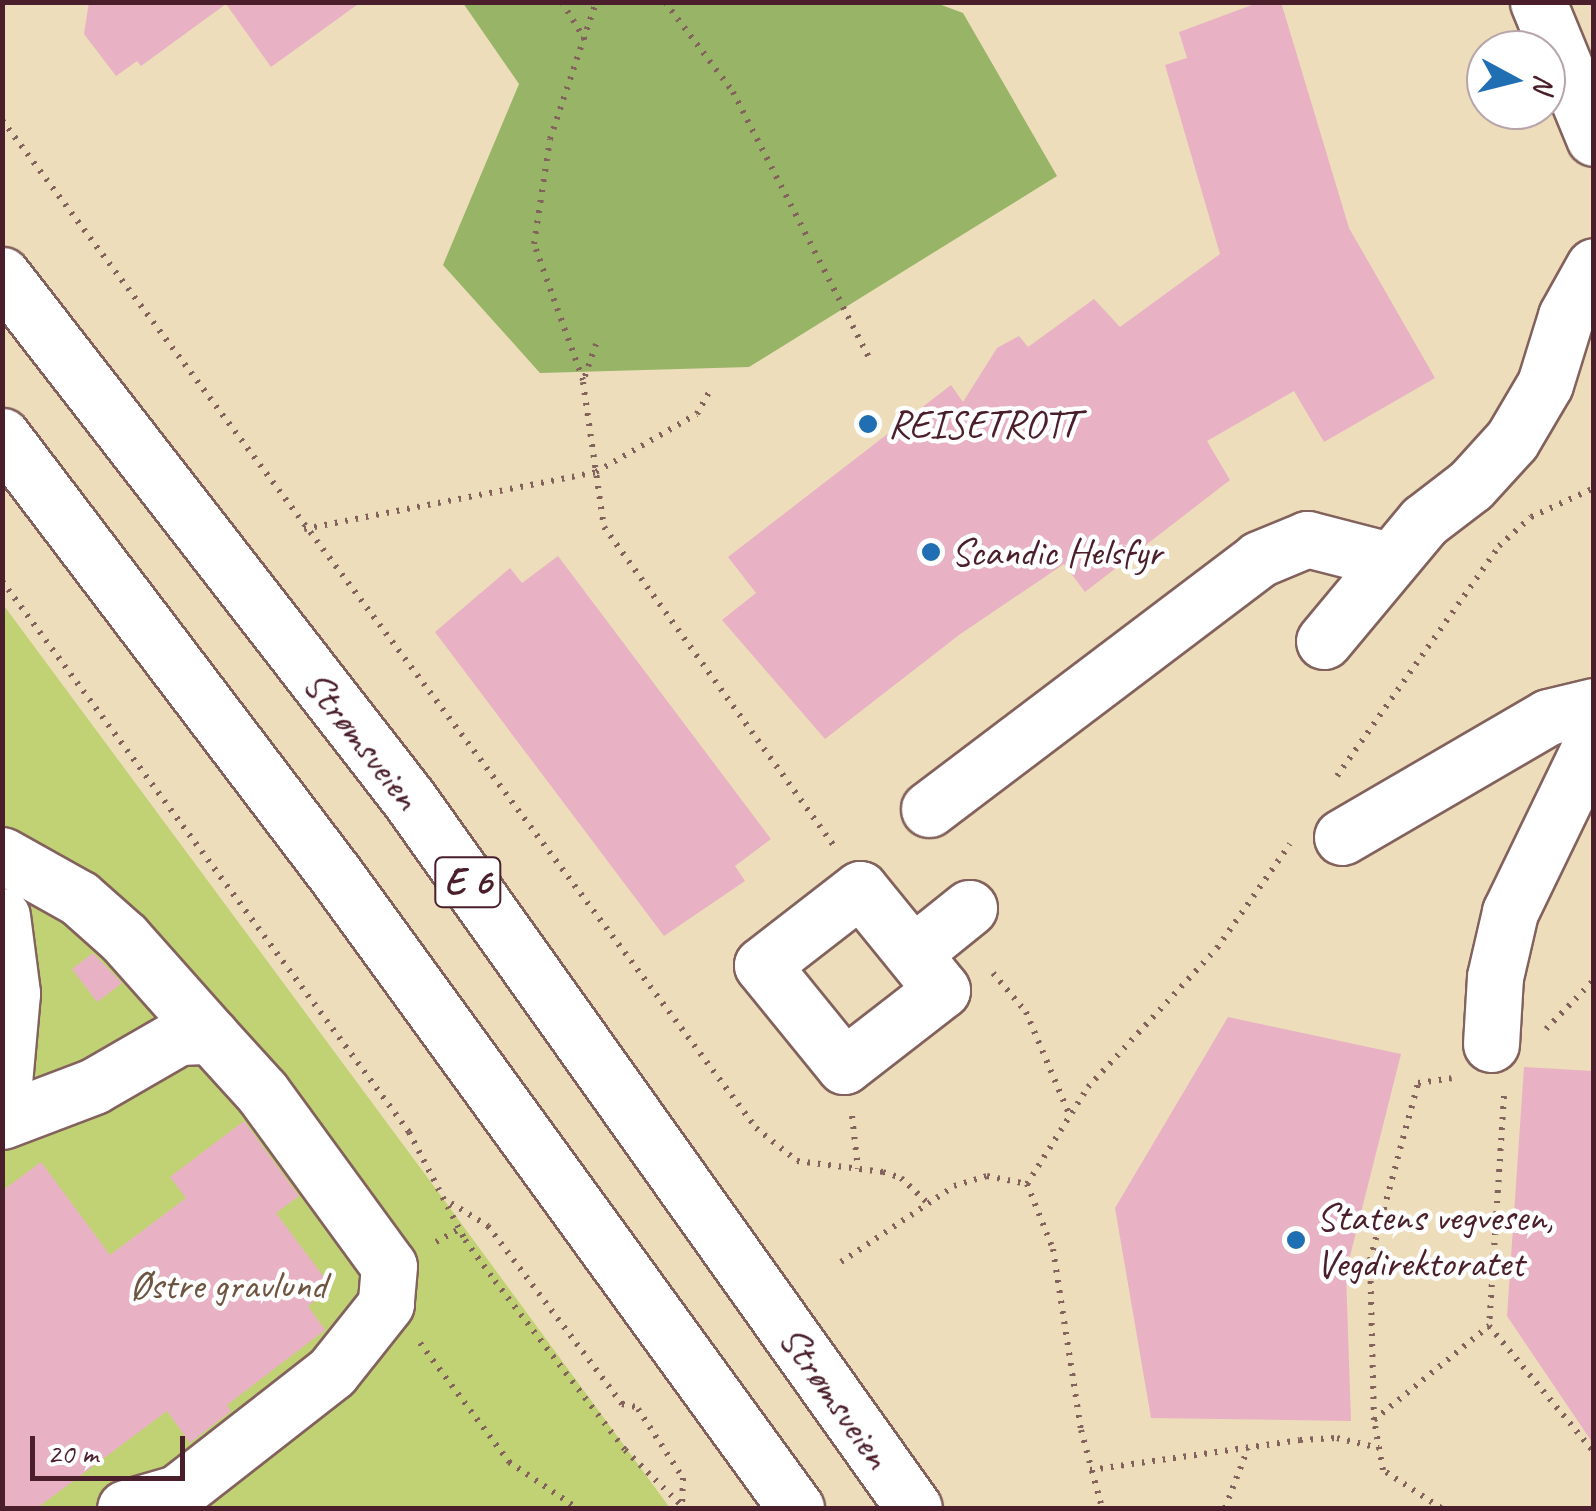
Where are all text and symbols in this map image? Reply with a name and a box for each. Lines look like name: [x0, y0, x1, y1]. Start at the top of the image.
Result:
north arrow: [1466, 30, 1566, 130]
text: N: [1526, 73, 1563, 94]
place label: REISETROTT: [888, 400, 1078, 448]
marker: REISETROTT: [857, 413, 879, 435]
place label: Scandic Helsfyr: [951, 528, 1162, 576]
marker: Scandic Helsfyr: [920, 541, 942, 563]
street label: Strømsveien: [293, 661, 431, 819]
road number: E 6: [433, 849, 503, 915]
place label: Statens vegvesen, Vegdirektoratet: [1316, 1193, 1554, 1287]
marker: Statens vegvesen, Vegdirektoratet: [1285, 1229, 1307, 1251]
park label: Østre gravlund: [129, 1261, 327, 1309]
street label: Strømsveien: [769, 1317, 901, 1477]
scale bar: [35, 1416, 190, 1478]
text: 20 m: [47, 1434, 98, 1472]

